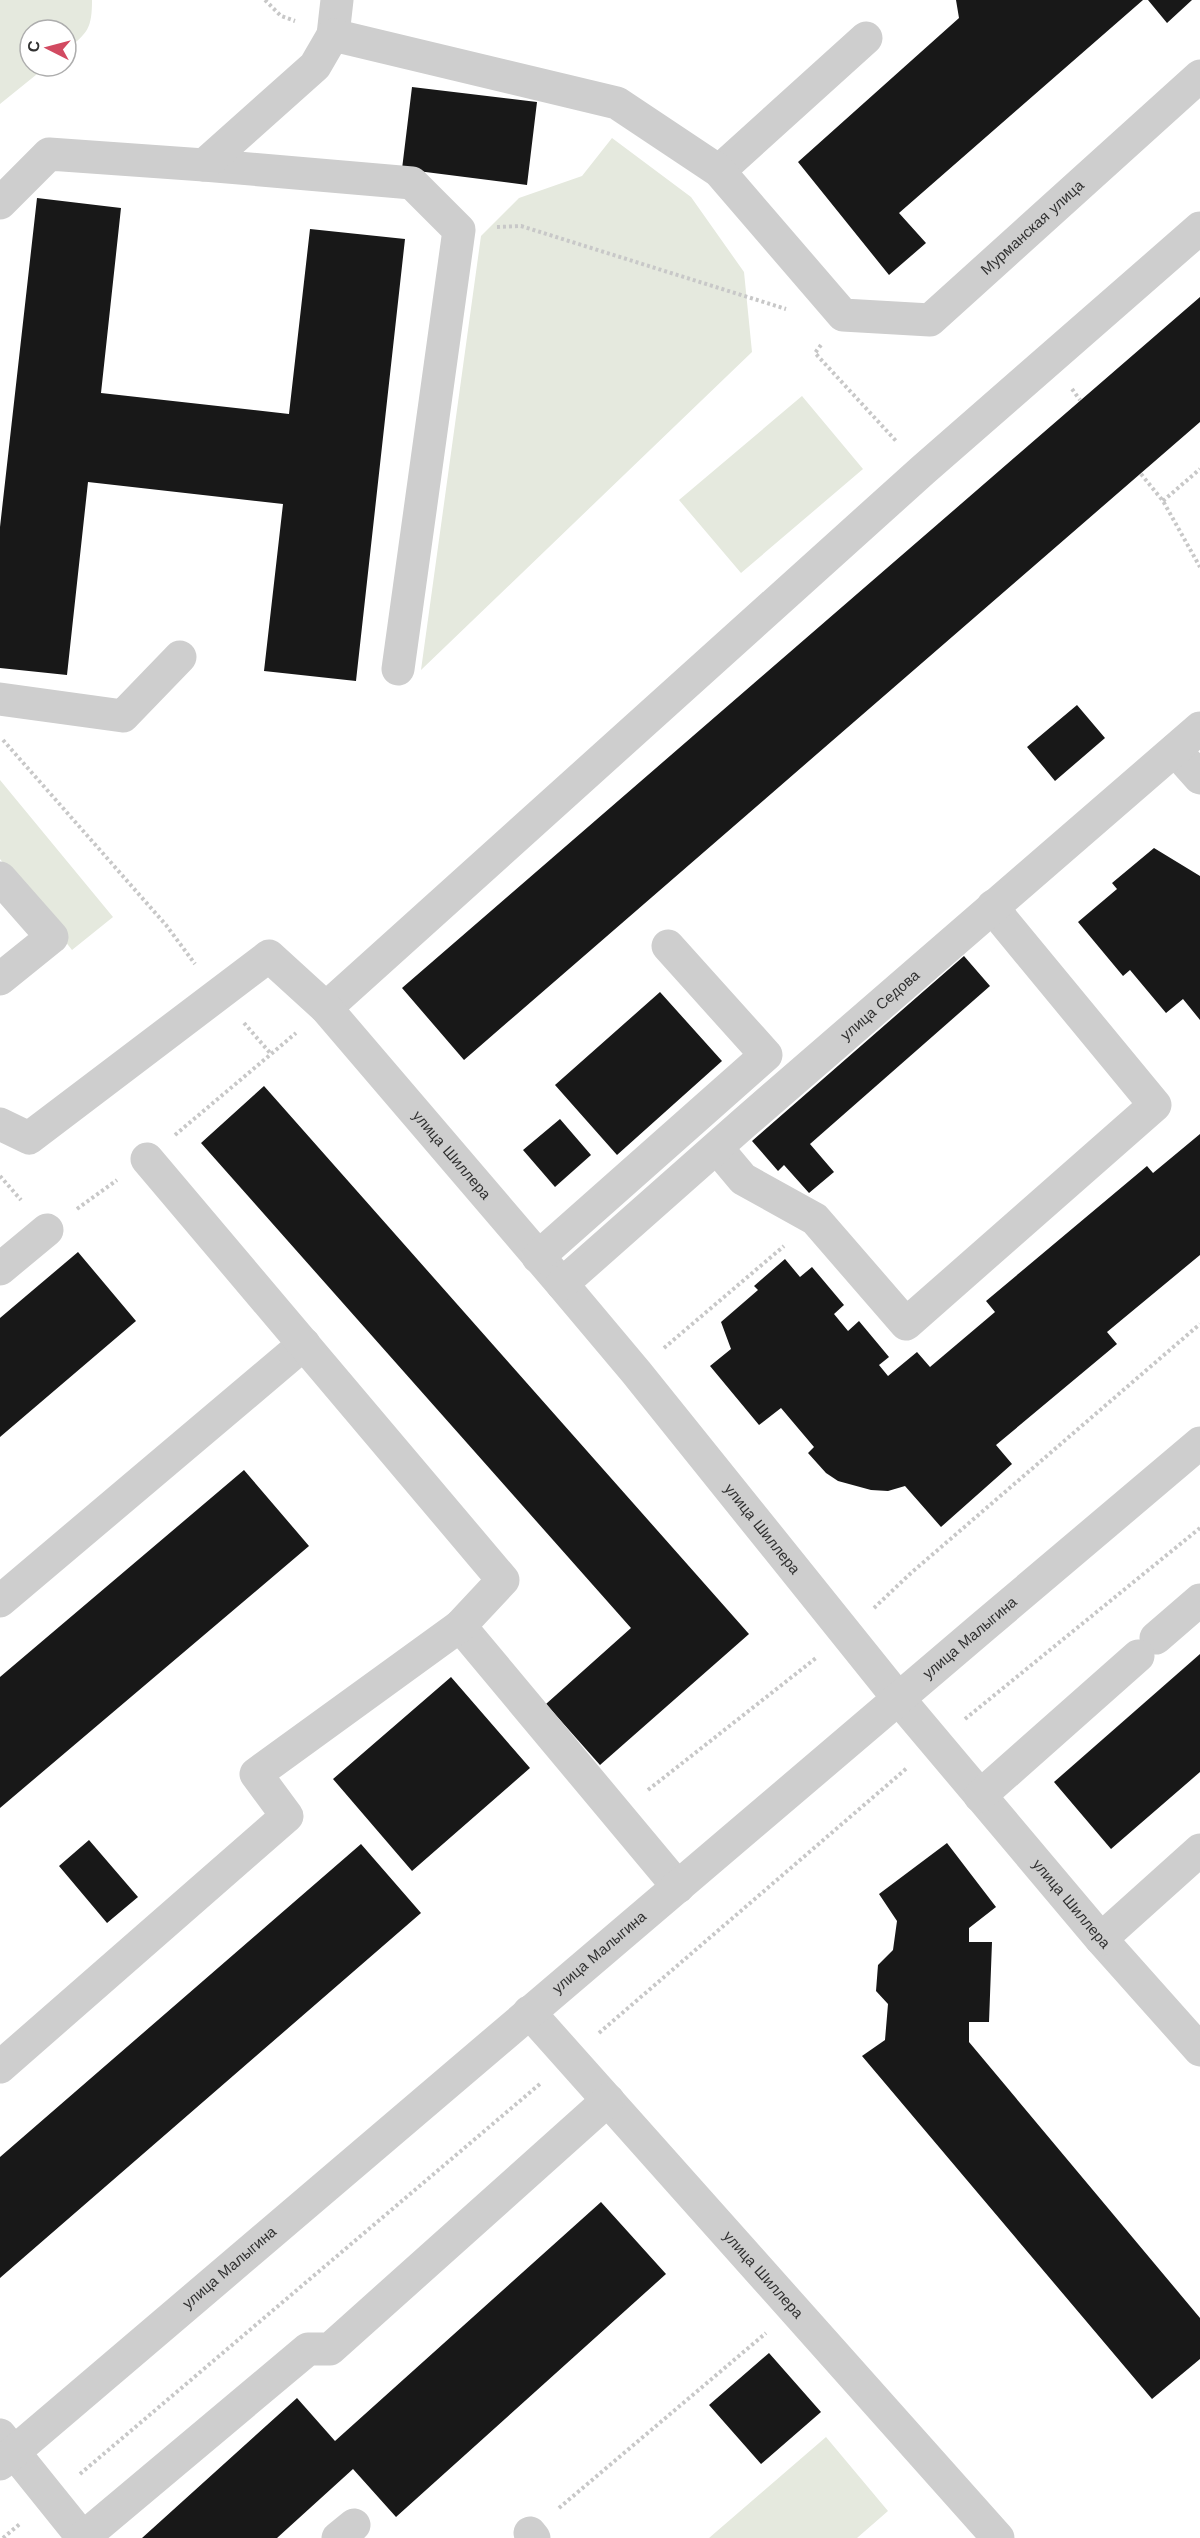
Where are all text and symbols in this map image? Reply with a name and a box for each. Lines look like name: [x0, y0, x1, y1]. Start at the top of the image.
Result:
north arrow: [18, 18, 78, 78]
text: С: [24, 39, 44, 53]
street label: Мурманская улица: [977, 176, 1088, 279]
street label: улица Седова: [837, 966, 924, 1044]
street label: улица Шиллера: [409, 1107, 495, 1204]
street label: улица Шиллера: [720, 1480, 804, 1578]
street label: улица Малыгина: [919, 1593, 1021, 1683]
street label: улица Шиллера: [1029, 1856, 1114, 1953]
street label: улица Малыгина: [549, 1907, 650, 1997]
street label: улица Малыгина: [179, 2222, 281, 2313]
street label: улица Шиллера: [720, 2227, 807, 2323]

